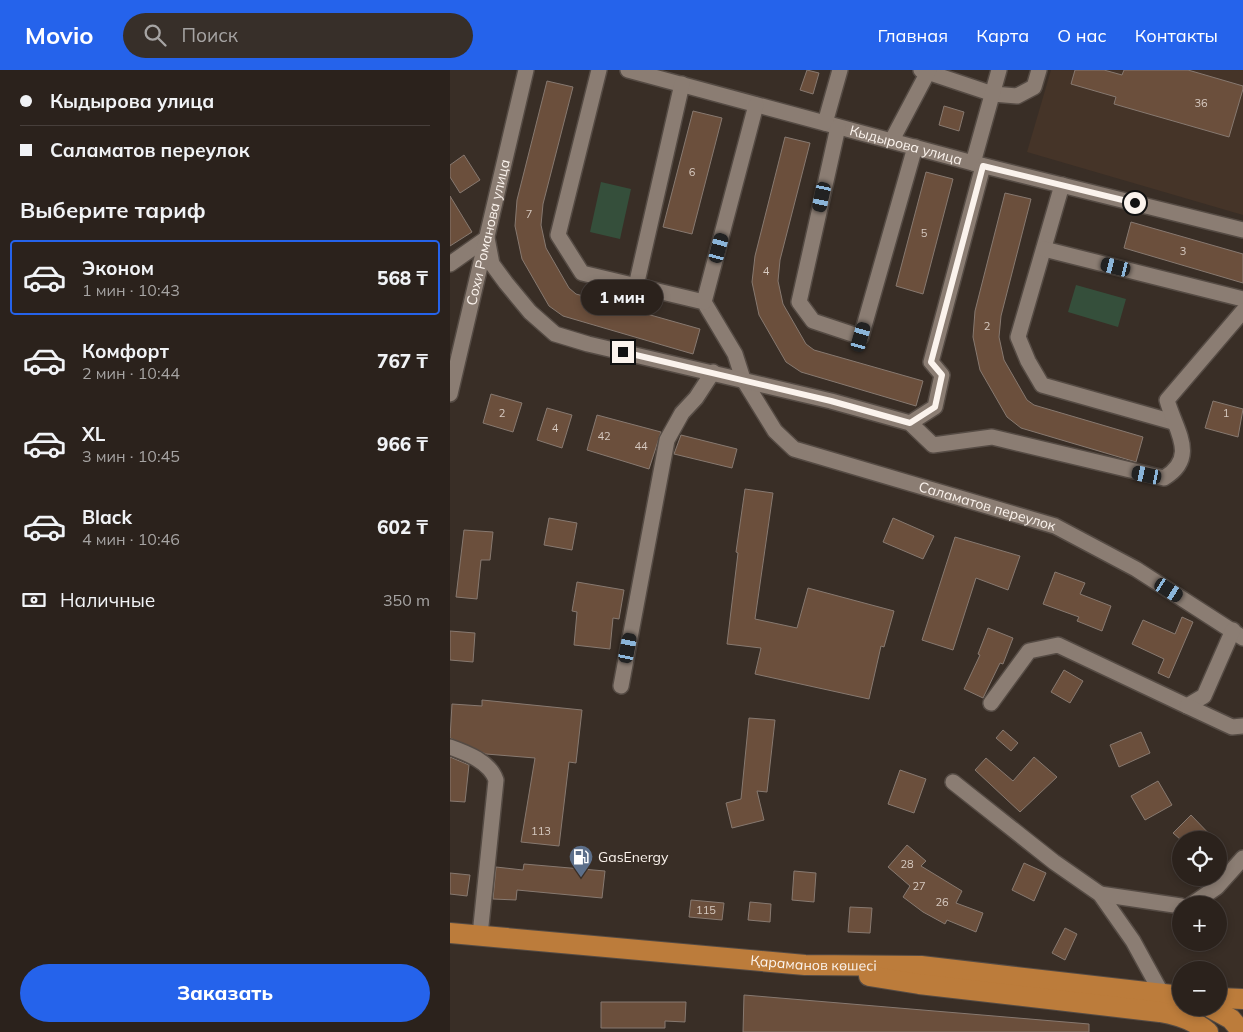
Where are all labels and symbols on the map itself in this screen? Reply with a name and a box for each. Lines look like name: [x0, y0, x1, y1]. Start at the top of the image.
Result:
house number: 36: [1194, 96, 1208, 110]
street label: Кыдырова улица: [848, 121, 964, 169]
street label: Сохи Романова улица: [462, 158, 514, 307]
house number: 6: [689, 165, 696, 179]
car: [811, 181, 832, 213]
route start: [1124, 192, 1146, 214]
house number: 7: [526, 207, 532, 221]
house number: 5: [921, 226, 928, 240]
car: [707, 232, 730, 264]
house number: 3: [1180, 244, 1186, 258]
car: [1099, 256, 1132, 278]
house number: 4: [763, 264, 770, 278]
callout: 1 мин: [582, 280, 664, 314]
house number: 2: [984, 319, 991, 333]
car: [849, 321, 872, 353]
route end: [612, 341, 634, 363]
house number: 2: [499, 406, 506, 420]
house number: 1: [1223, 406, 1229, 420]
house number: 4: [552, 421, 559, 435]
house number: 42: [597, 429, 611, 443]
house number: 44: [634, 439, 648, 453]
car: [1130, 465, 1163, 485]
street label: Саламатов переулок: [917, 477, 1059, 535]
car: [1152, 576, 1185, 604]
car: [617, 632, 638, 664]
house number: 113: [531, 824, 551, 838]
fuel station icon: GasEnergy: [568, 844, 594, 878]
place label: GasEnergy: [598, 848, 669, 866]
house number: 28: [900, 857, 914, 871]
house number: 27: [912, 879, 926, 893]
house number: 26: [935, 895, 949, 909]
house number: 115: [696, 903, 716, 917]
street label: Қараманов көшесі: [750, 951, 877, 975]

